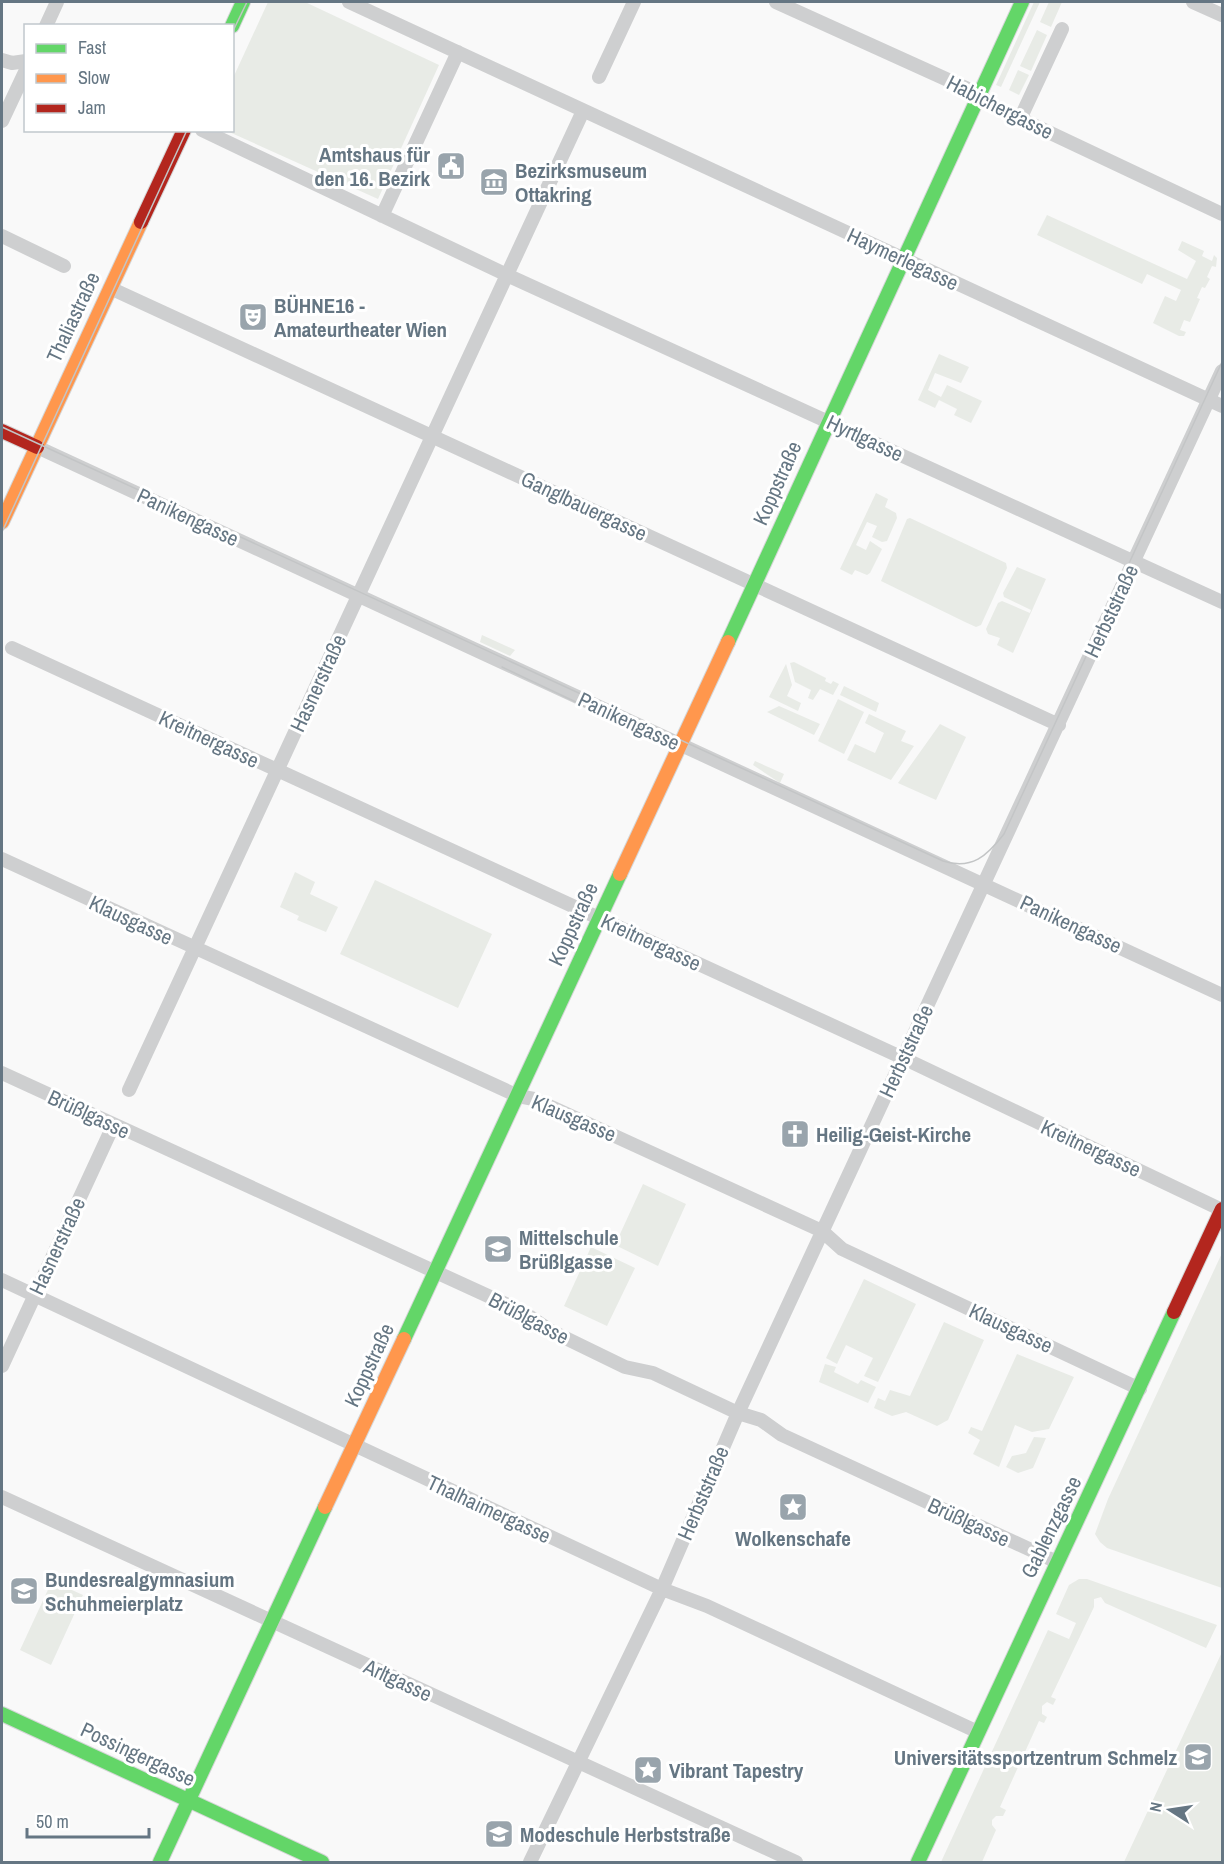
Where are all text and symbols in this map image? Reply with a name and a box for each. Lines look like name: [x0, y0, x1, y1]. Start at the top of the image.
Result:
legend: [24, 24, 234, 132]
text: Fast: [78, 35, 106, 60]
text: Slow: [78, 65, 110, 90]
street label: Habichergasse: [942, 68, 1058, 146]
text: Jam: [78, 95, 106, 120]
place label: Amtshaus für den 16. Bezirk: [314, 140, 430, 193]
public building icon: Amtshaus für den 16. Bezirk: [435, 150, 467, 182]
place label: Bezirksmuseum Ottakring: [515, 156, 647, 209]
museum icon: Bezirksmuseum Ottakring: [478, 166, 510, 198]
street label: Haymerlegasse: [843, 221, 963, 297]
street label: Thaliastraße: [39, 267, 107, 367]
place label: BÜHNE16 - Amateurtheater Wien: [274, 291, 447, 344]
theatre icon: BÜHNE16 - Amateurtheater Wien: [237, 301, 269, 333]
street label: Hyrtlgasse: [822, 408, 908, 468]
street label: Koppstraße: [746, 436, 808, 530]
street label: Ganglbauergasse: [516, 464, 652, 548]
street label: Panikengasse: [132, 481, 244, 553]
street label: Herbststraße: [1077, 560, 1145, 662]
street label: Hasnerstraße: [283, 630, 353, 736]
street label: Panikengasse: [573, 685, 685, 757]
street label: Kreitnergasse: [154, 703, 264, 775]
street label: Koppstraße: [541, 878, 605, 970]
street label: Klausgasse: [85, 888, 177, 952]
street label: Panikengasse: [1015, 888, 1127, 960]
street label: Kreitnergasse: [596, 906, 706, 978]
street label: Herbststraße: [872, 1000, 940, 1102]
street label: Brüßlgasse: [43, 1082, 135, 1146]
street label: Klausgasse: [527, 1087, 621, 1149]
street label: Kreitnergasse: [1036, 1112, 1146, 1184]
church icon: Heilig-Geist-Kirche: [779, 1118, 811, 1150]
place label: Heilig-Geist-Kirche: [816, 1120, 971, 1149]
street label: Hasnerstraße: [22, 1193, 92, 1299]
place label: Mittelschule Brüßlgasse: [519, 1223, 619, 1276]
school or university icon: Mittelschule Brüßlgasse: [482, 1233, 514, 1265]
street label: Brüßlgasse: [484, 1285, 574, 1351]
street label: Klausgasse: [965, 1296, 1057, 1360]
street label: Koppstraße: [337, 1319, 401, 1411]
street label: Herbststraße: [670, 1442, 736, 1544]
street label: Thalhaimergasse: [423, 1468, 555, 1550]
street label: Gablenzgasse: [1014, 1471, 1088, 1583]
street label: Brüßlgasse: [923, 1490, 1015, 1554]
place icon: Wolkenschafe: [777, 1491, 809, 1523]
place label: Wolkenschafe: [735, 1524, 851, 1553]
place label: Bundesrealgymnasium Schuhmeierplatz: [45, 1565, 234, 1618]
school or university icon: Bundesrealgymnasium Schuhmeierplatz: [8, 1575, 40, 1607]
street label: Arltgasse: [358, 1651, 437, 1708]
street label: Possingergasse: [76, 1715, 200, 1793]
school or university icon: Universitätssportzentrum Schmelz: [1182, 1741, 1214, 1773]
place label: Universitätssportzentrum Schmelz: [894, 1743, 1177, 1772]
place icon: Vibrant Tapestry: [632, 1754, 664, 1786]
place label: Vibrant Tapestry: [669, 1756, 804, 1785]
north arrow: [1140, 1780, 1200, 1840]
text: N: [1144, 1800, 1167, 1814]
scale bar: [27, 1801, 148, 1839]
text: 50 m: [36, 1809, 69, 1834]
school or university icon: Modeschule Herbststraße: [483, 1818, 515, 1850]
place label: Modeschule Herbststraße: [520, 1820, 731, 1849]

